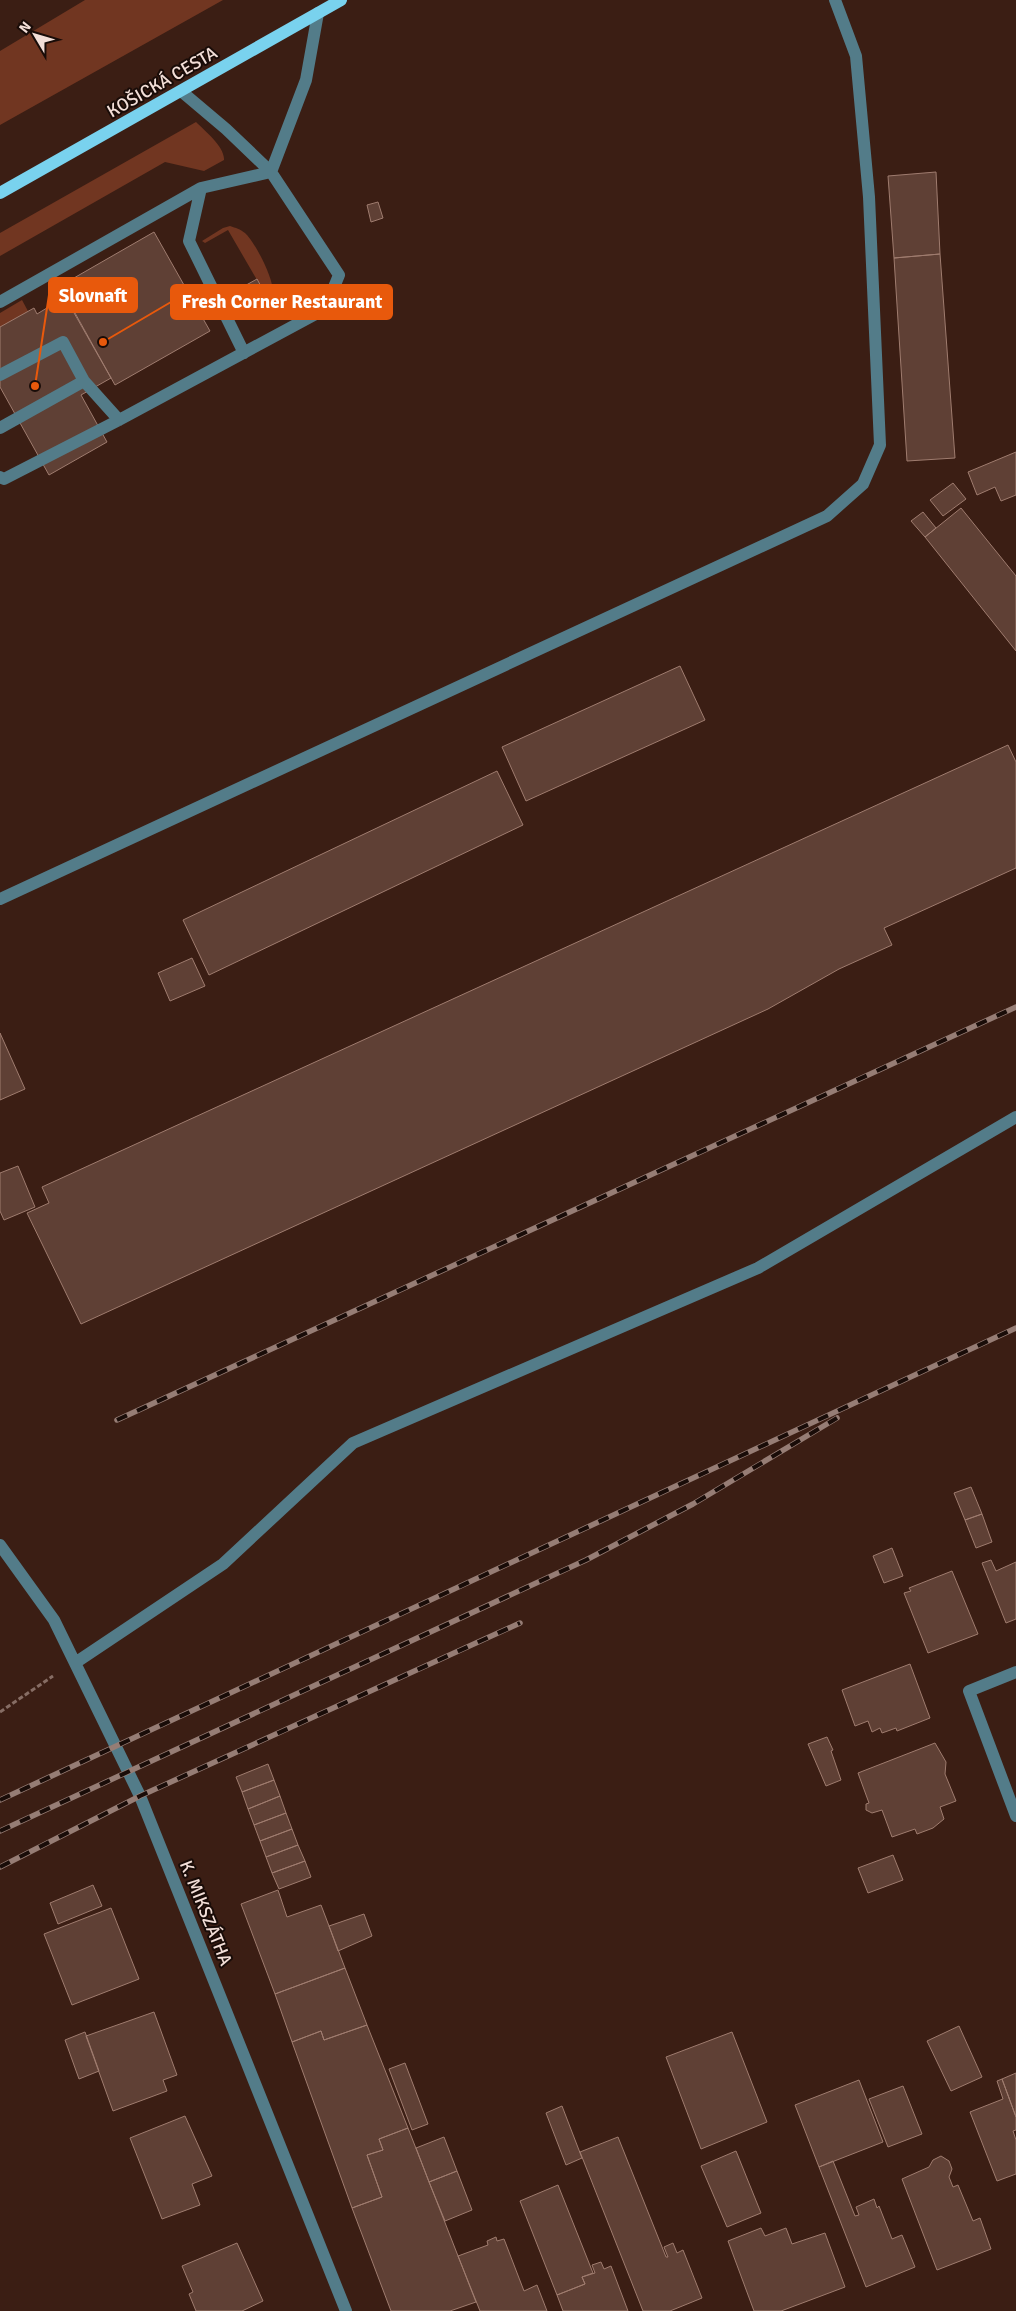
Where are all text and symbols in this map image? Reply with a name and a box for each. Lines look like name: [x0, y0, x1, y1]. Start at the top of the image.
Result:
north arrow: [10, 10, 60, 60]
text: N: [15, 18, 35, 36]
street label: KOŠICKÁ CESTA: [103, 42, 221, 122]
callout: Slovnaft: [49, 278, 137, 312]
text: Slovnaft: [59, 284, 127, 308]
callout: Fresh Corner Restaurant: [171, 285, 392, 319]
text: Fresh Corner Restaurant: [182, 290, 382, 314]
street label: K. MIKSZÁTHA: [175, 1857, 237, 1969]

